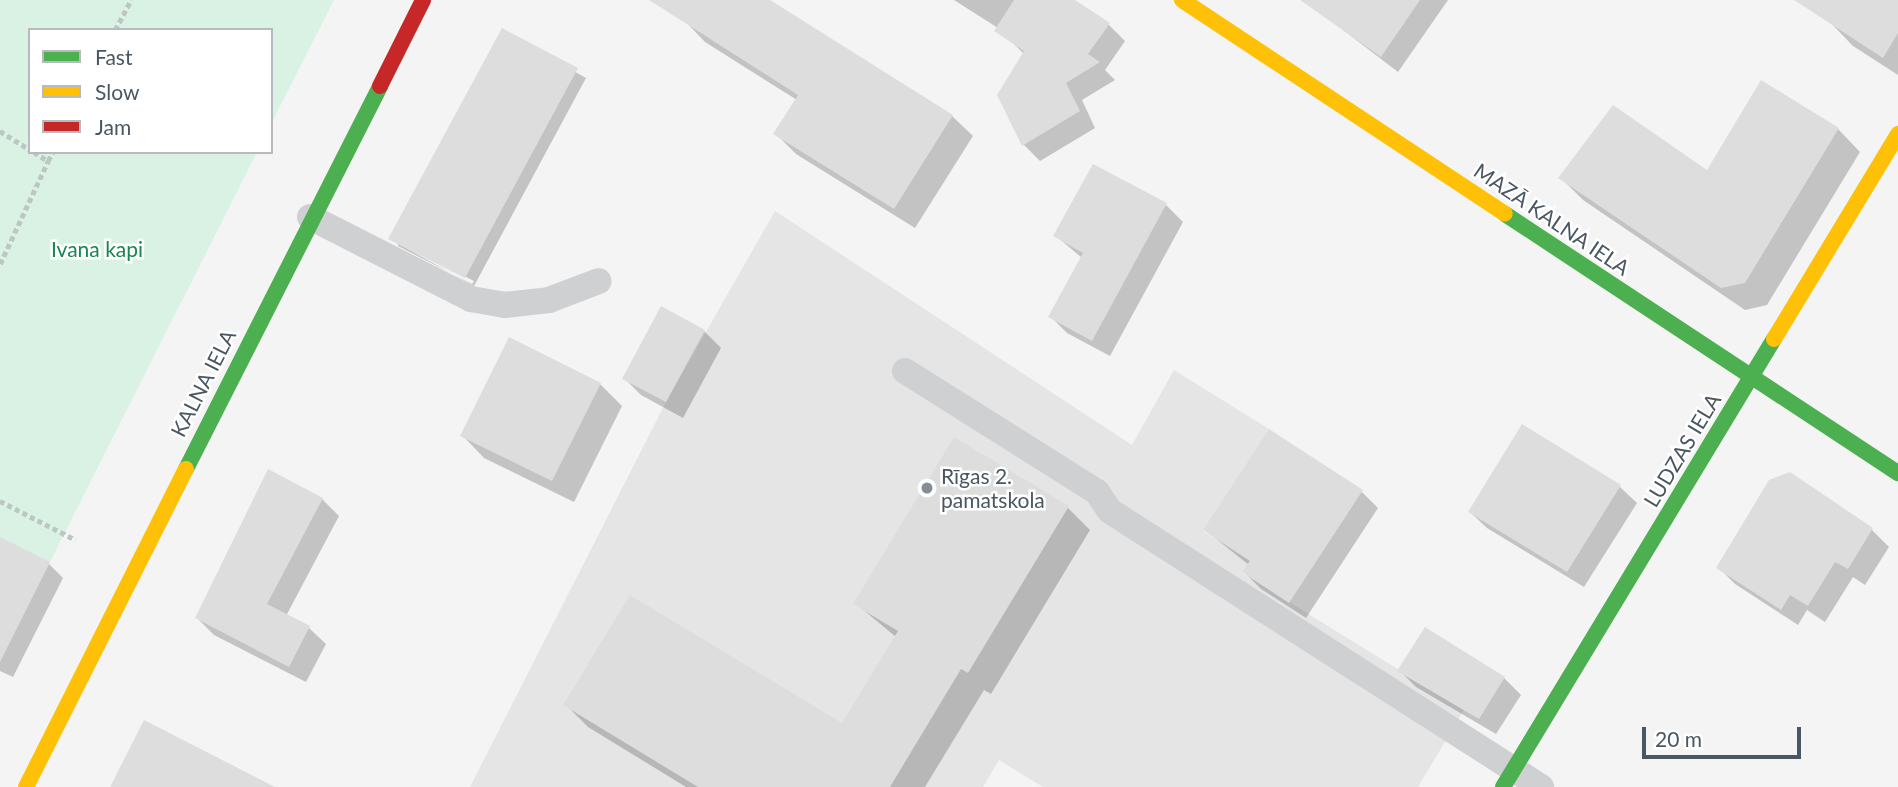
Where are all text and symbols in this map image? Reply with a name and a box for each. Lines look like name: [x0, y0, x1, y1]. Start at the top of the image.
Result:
legend: [28, 28, 273, 154]
text: Fast: [95, 44, 132, 69]
text: Slow: [95, 79, 139, 104]
text: Jam: [95, 114, 131, 139]
street label: MAZĀ KALNA IELA: [1469, 157, 1635, 281]
park label: Ivana kapi: [51, 236, 143, 262]
street label: KALNA IELA: [165, 325, 241, 441]
street label: LUDZAS IELA: [1638, 389, 1726, 511]
place label: Rīgas 2. pamatskola: [941, 463, 1045, 513]
marker: Rīgas 2. pamatskola: [919, 480, 935, 496]
scale bar: [1646, 714, 1805, 758]
text: 20 m: [1655, 726, 1702, 751]

